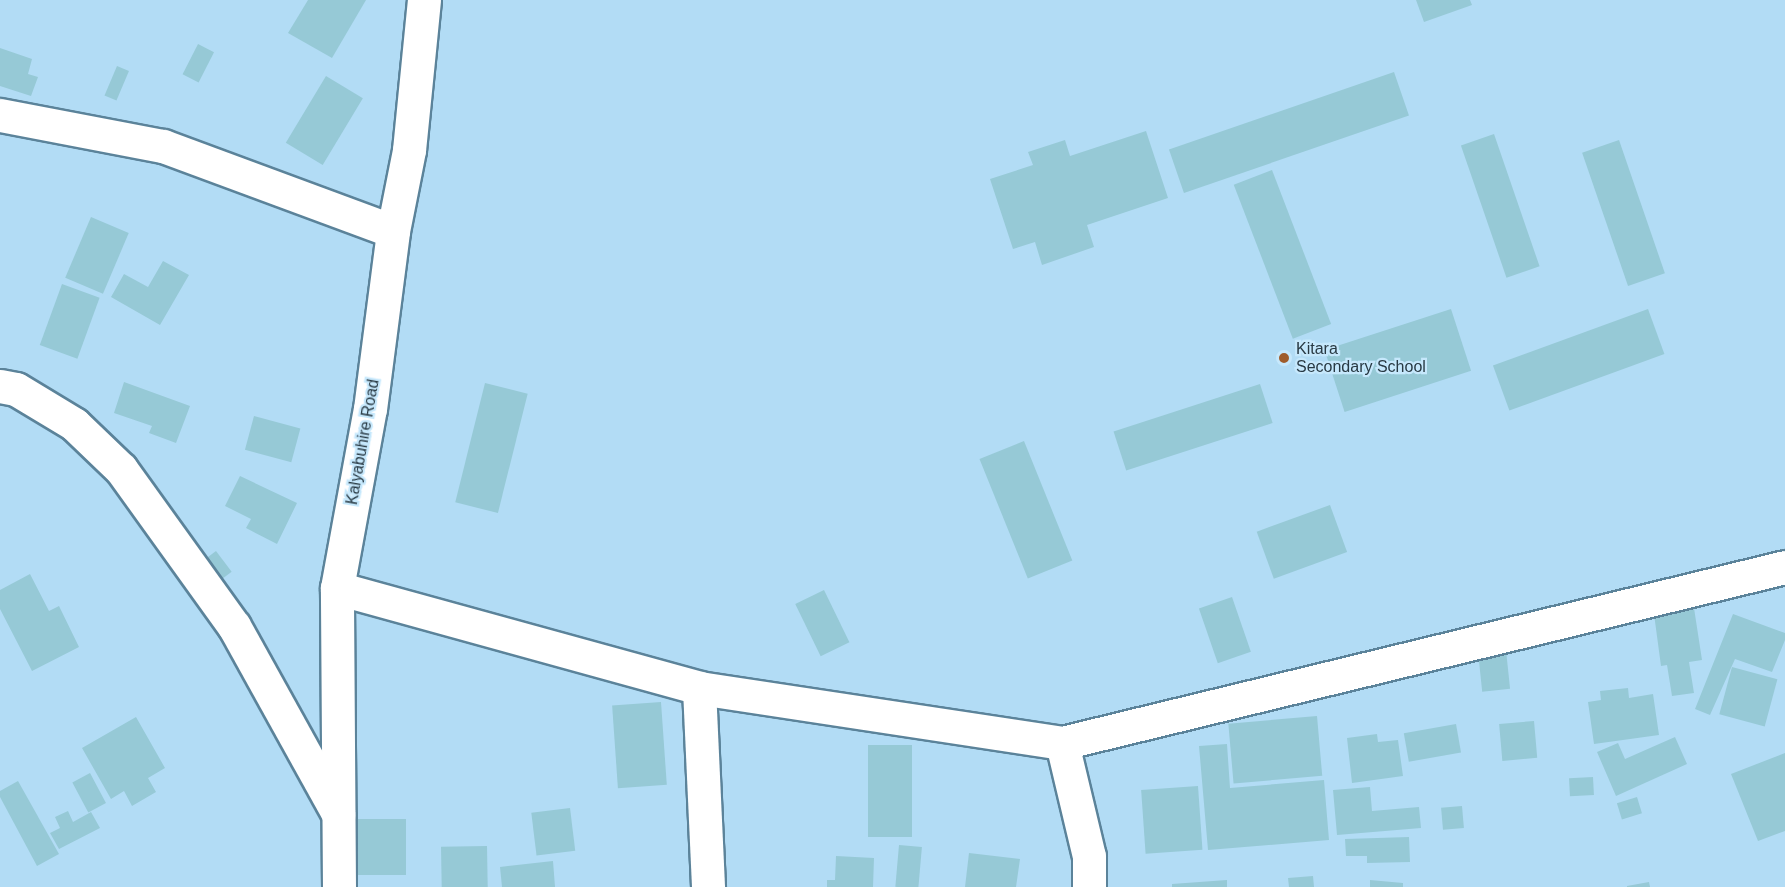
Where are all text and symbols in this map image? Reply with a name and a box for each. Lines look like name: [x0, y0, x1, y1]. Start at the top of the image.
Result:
place label: Kitara Secondary School: [1296, 339, 1426, 377]
marker: Kitara Secondary School: [1277, 351, 1291, 365]
street label: Kalyabuhire Road: [343, 378, 383, 506]

